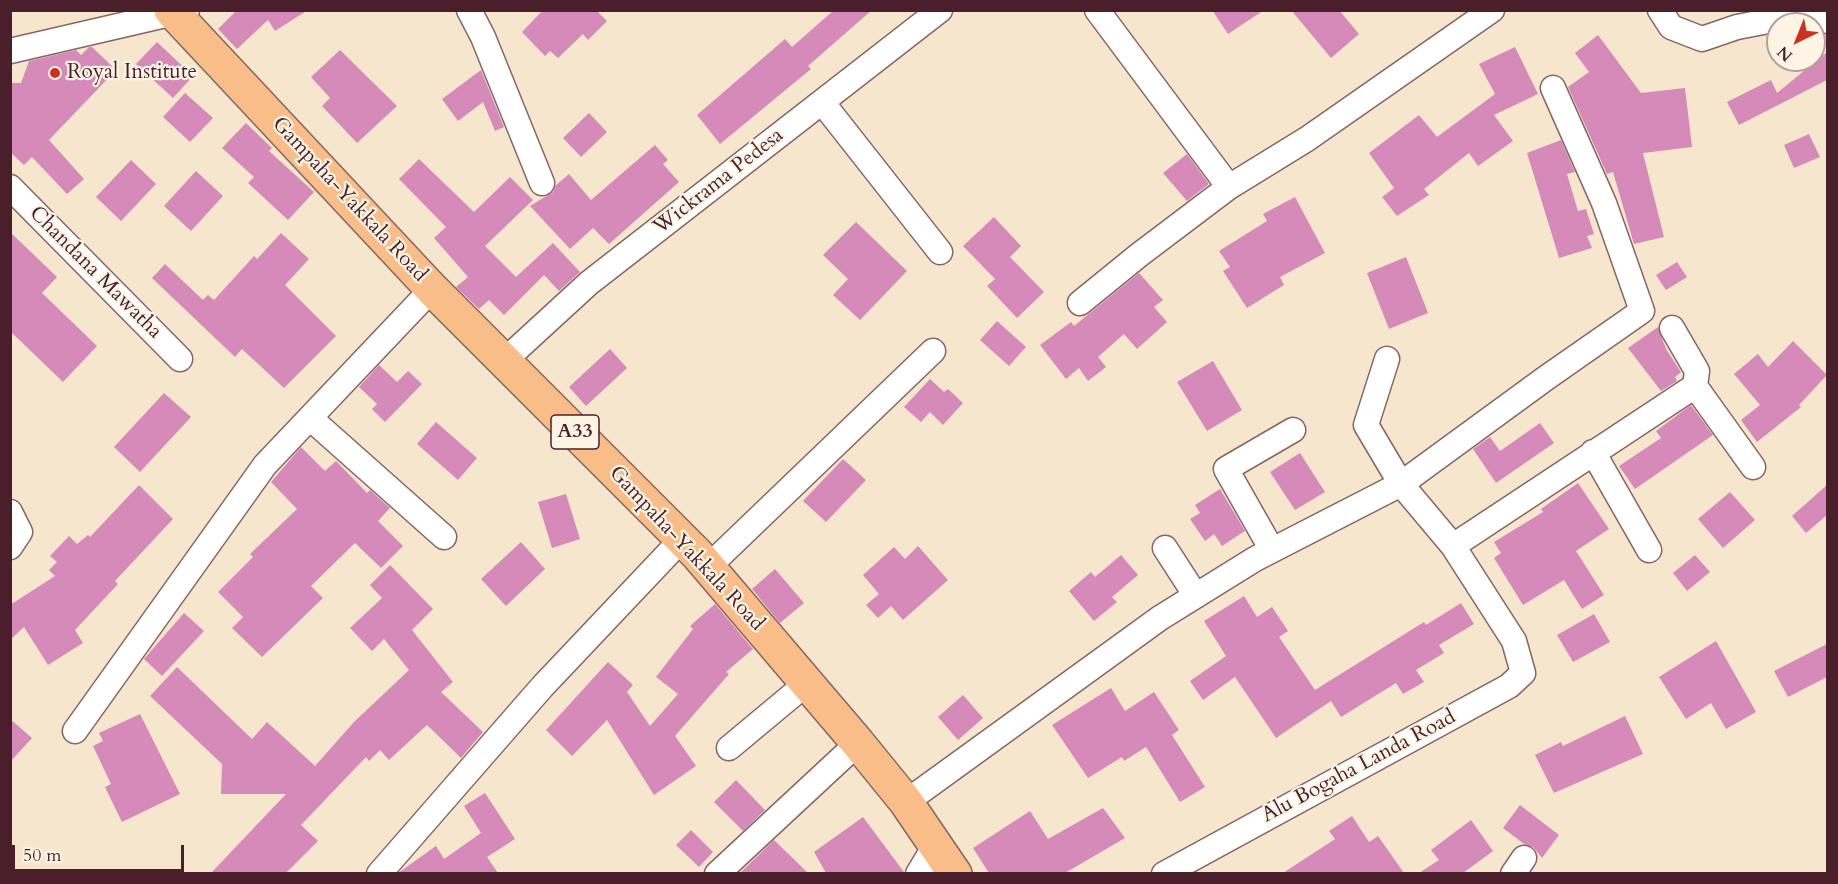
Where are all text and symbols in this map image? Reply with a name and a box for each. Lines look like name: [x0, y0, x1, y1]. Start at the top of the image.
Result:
north arrow: [1766, 12, 1826, 72]
text: N: [1773, 41, 1798, 66]
place label: Royal Institute: [67, 60, 197, 86]
marker: Royal Institute: [48, 66, 62, 80]
street label: Gampaha-Yakkala Road: [266, 112, 432, 288]
street label: Wickrama Pedesa: [649, 123, 789, 241]
street label: Chandana Mawatha: [23, 201, 167, 345]
road number: A33: [551, 415, 599, 449]
street label: Gampaha-Yakkala Road: [603, 461, 769, 637]
street label: Alu Bogaha Landa Road: [1258, 705, 1460, 829]
scale bar: [15, 833, 188, 871]
text: 50 m: [23, 843, 62, 868]

